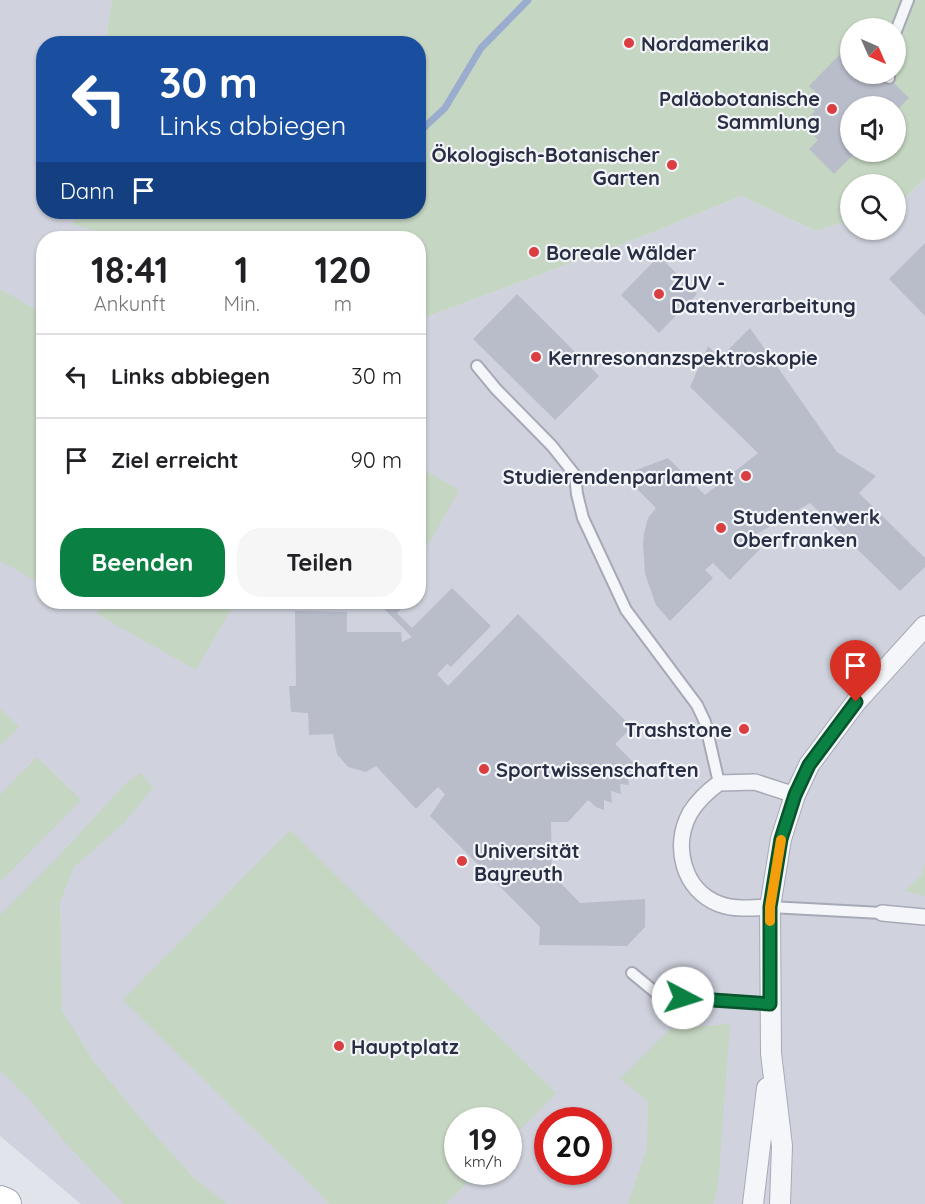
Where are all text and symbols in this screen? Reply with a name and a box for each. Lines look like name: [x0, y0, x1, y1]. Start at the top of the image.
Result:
north arrow: [840, 18, 906, 84]
map controls: [840, 18, 906, 240]
place label: Nordamerika: [641, 31, 769, 56]
marker: Nordamerika: [622, 36, 636, 50]
text: 30 m: [159, 56, 258, 109]
icon: left: [60, 60, 138, 138]
place label: Paläobotanische Sammlung: [659, 86, 820, 134]
button: sound: [840, 96, 906, 162]
marker: Paläobotanische Sammlung: [825, 102, 839, 116]
text: Links abbiegen: [159, 108, 346, 142]
place label: Ökologisch-Botanischer Garten: [431, 142, 660, 190]
marker: Ökologisch-Botanischer Garten: [665, 158, 679, 172]
icon: arrive: [127, 174, 160, 207]
button: search: [840, 174, 906, 240]
text: Dann: [60, 177, 115, 205]
place label: Boreale Wälder: [546, 240, 697, 265]
marker: Boreale Wälder: [527, 245, 541, 259]
text: 18:41: [91, 247, 169, 292]
text: 1: [235, 247, 249, 292]
text: 120: [314, 247, 371, 292]
place label: ZUV - Datenverarbeitung: [671, 270, 856, 318]
marker: ZUV - Datenverarbeitung: [652, 287, 666, 301]
text: Ankunft: [94, 291, 166, 316]
text: Min.: [224, 291, 260, 316]
text: m: [334, 291, 352, 316]
place label: Kernresonanzspektroskopie: [548, 345, 818, 370]
marker: Kernresonanzspektroskopie: [529, 350, 543, 364]
icon: left: [60, 360, 93, 393]
text: Links abbiegen: [111, 362, 270, 390]
text: 30 m: [351, 362, 402, 390]
icon: arrive: [60, 444, 93, 477]
text: Ziel erreicht: [111, 446, 239, 474]
text: 90 m: [351, 446, 402, 474]
place label: Studierendenparlament: [503, 464, 734, 489]
marker: Studierendenparlament: [739, 469, 753, 483]
place label: Studentenwerk Oberfranken: [733, 504, 880, 552]
marker: Studentenwerk Oberfranken: [714, 521, 728, 535]
button: Beenden: [60, 528, 225, 597]
button: Teilen: [237, 528, 402, 597]
pin: [830, 640, 881, 702]
icon: arrive: [839, 649, 872, 682]
place label: Trashstone: [624, 717, 732, 742]
marker: Trashstone: [737, 722, 751, 736]
place label: Sportwissenschaften: [496, 757, 699, 782]
marker: Sportwissenschaften: [477, 762, 491, 776]
place label: Universität Bayreuth: [474, 838, 580, 886]
marker: Universität Bayreuth: [455, 854, 469, 868]
position arrow: [651, 966, 715, 1030]
place label: Hauptplatz: [351, 1034, 459, 1059]
marker: Hauptplatz: [332, 1039, 346, 1053]
speed limit sign: 20: [534, 1107, 612, 1185]
text: 19: [469, 1120, 497, 1158]
text: km/h: [464, 1152, 502, 1171]

